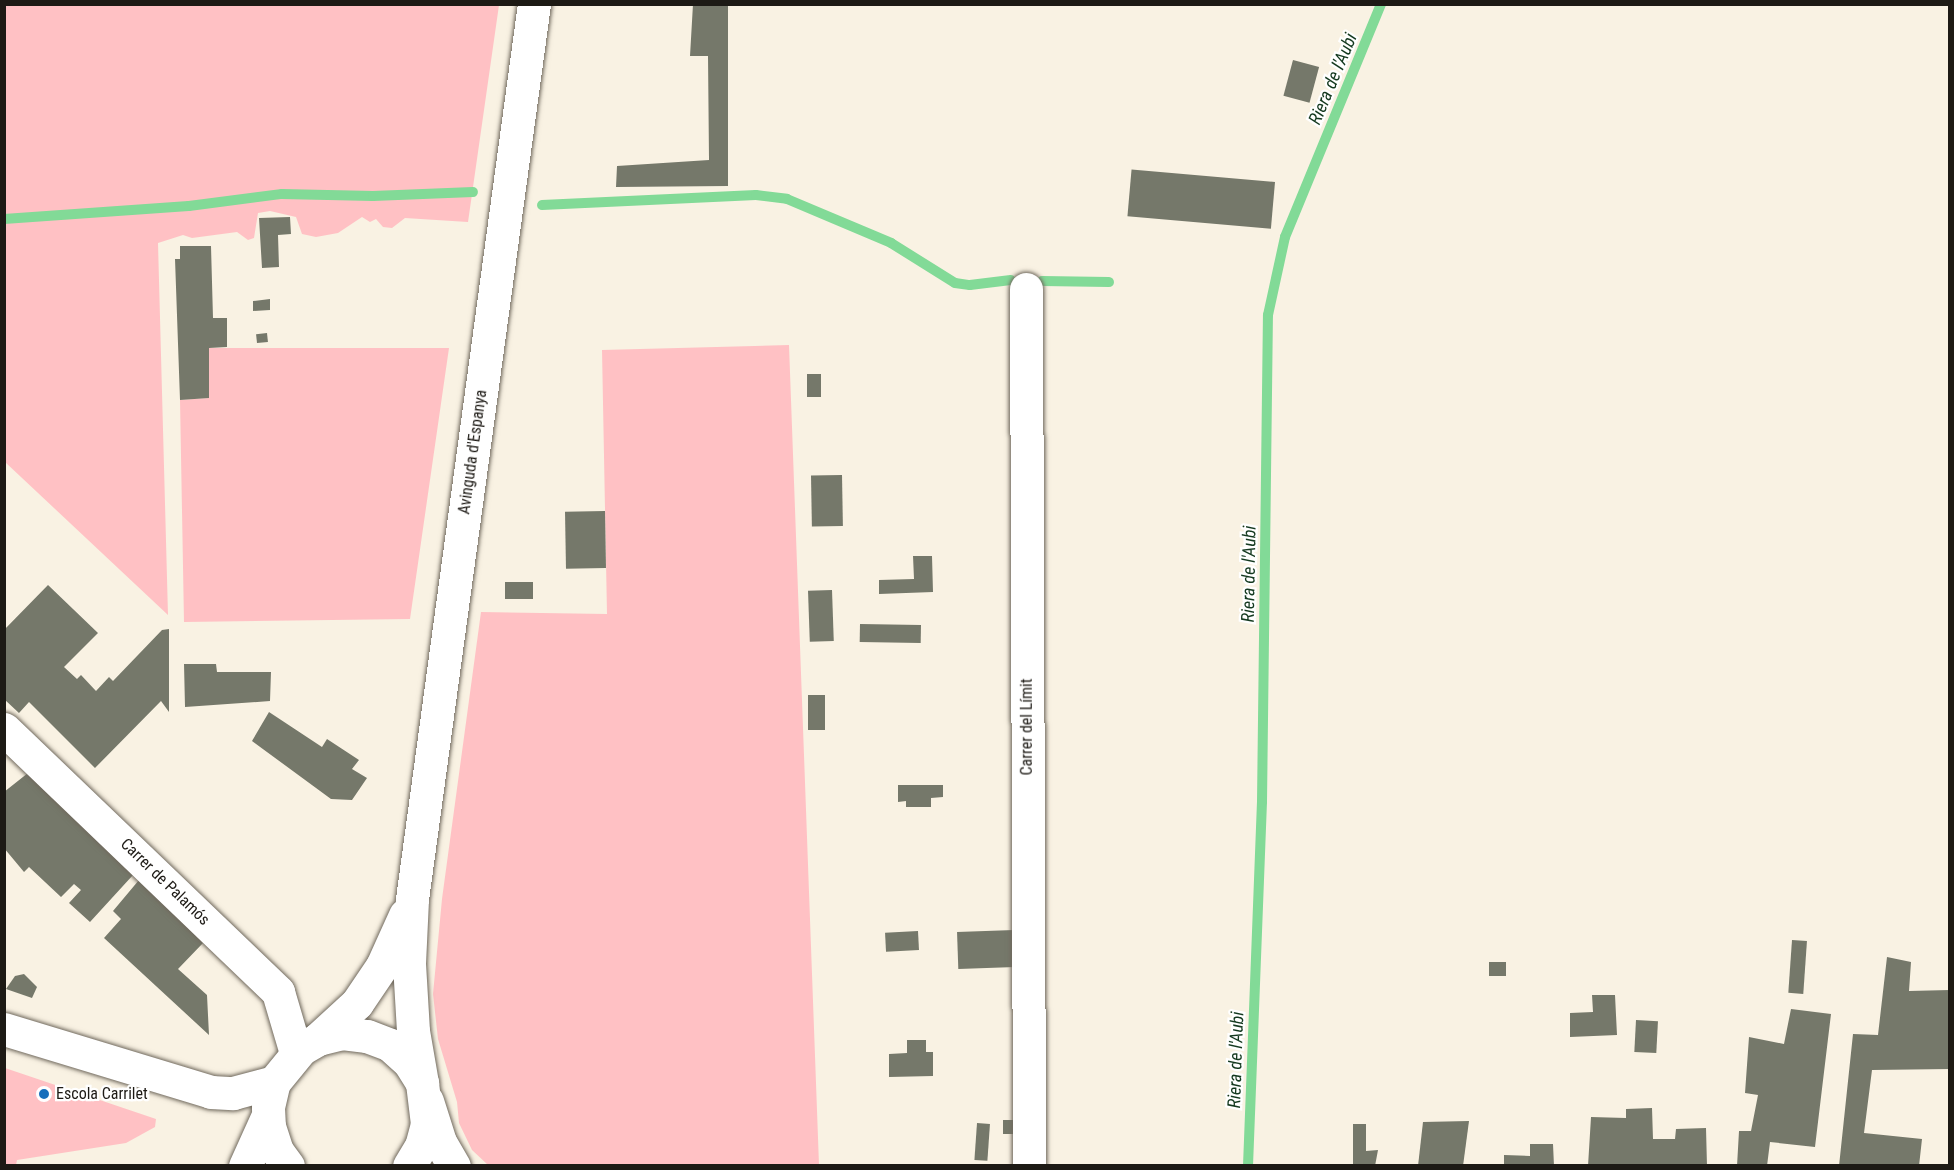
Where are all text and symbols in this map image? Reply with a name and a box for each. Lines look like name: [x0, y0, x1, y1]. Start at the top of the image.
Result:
water label: Riera de l'Aubi: [1304, 30, 1362, 128]
street label: Avinguda d'Espanya: [455, 389, 491, 515]
water label: Riera de l'Aubi: [1237, 525, 1261, 623]
street label: Carrer del Límit: [1017, 679, 1037, 775]
street label: Carrer de Palamós: [116, 835, 214, 929]
water label: Riera de l'Aubi: [1224, 1011, 1248, 1109]
place label: Escola Carrilet: [56, 1084, 148, 1104]
marker: Escola Carrilet: [37, 1087, 51, 1101]

